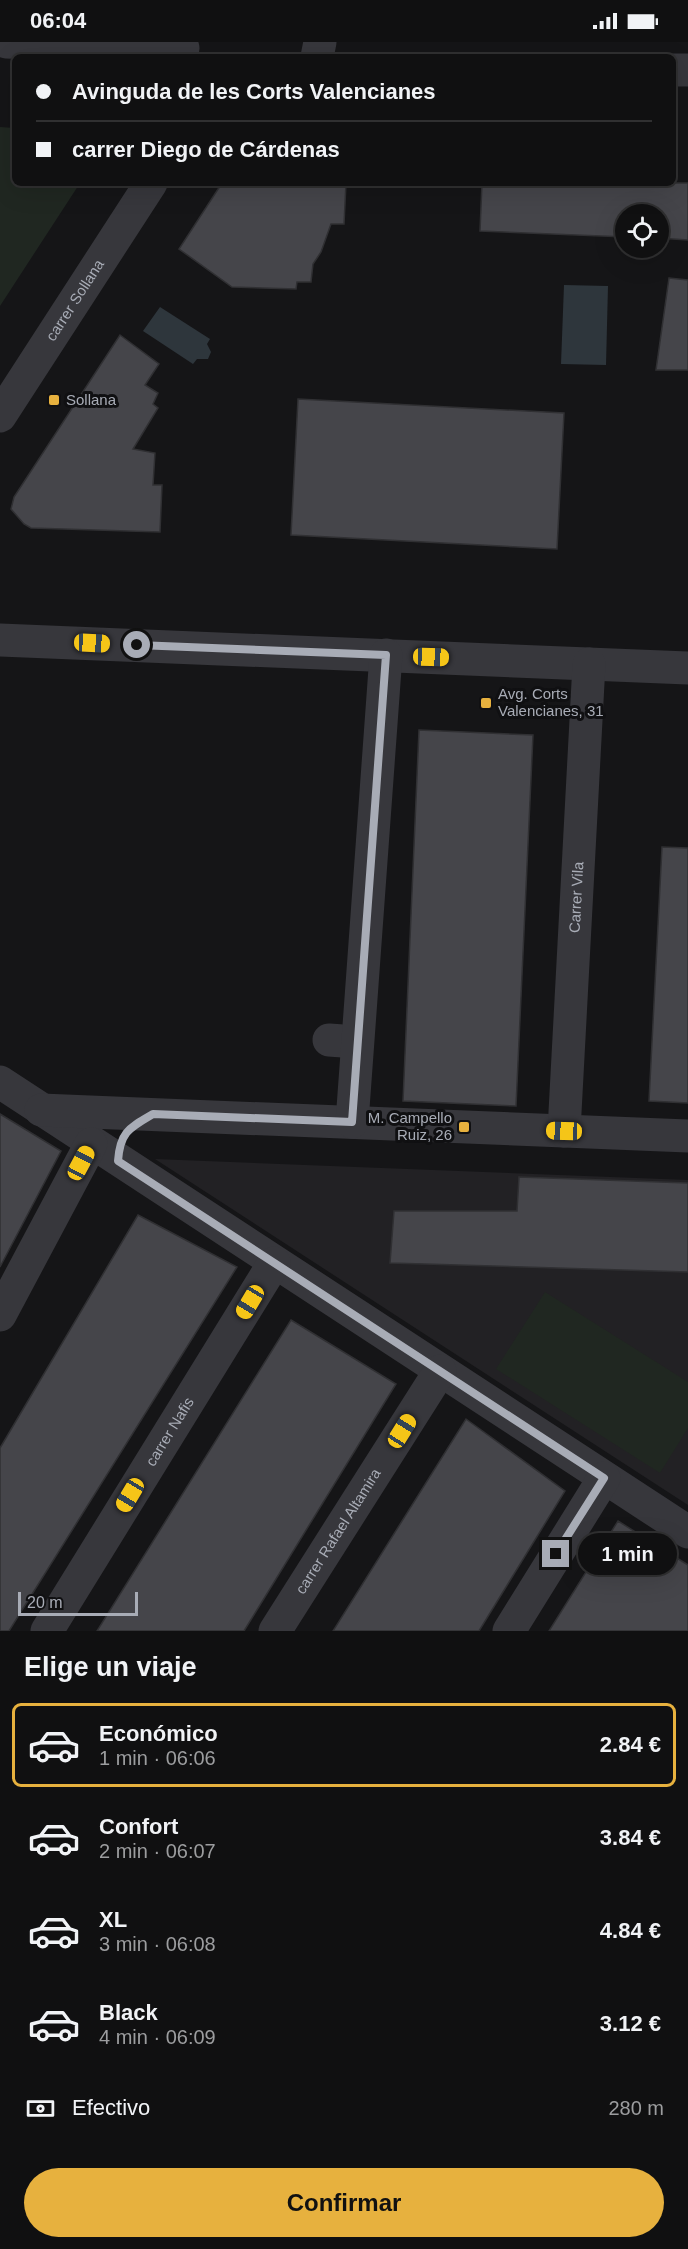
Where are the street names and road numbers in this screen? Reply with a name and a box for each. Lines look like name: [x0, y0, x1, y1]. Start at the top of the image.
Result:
street label: carrer Sollana: [42, 256, 108, 344]
street label: Carrer Vila: [566, 861, 586, 933]
street label: carrer Nafis: [142, 1394, 197, 1469]
street label: carrer Rafael Altamira: [292, 1465, 384, 1597]

